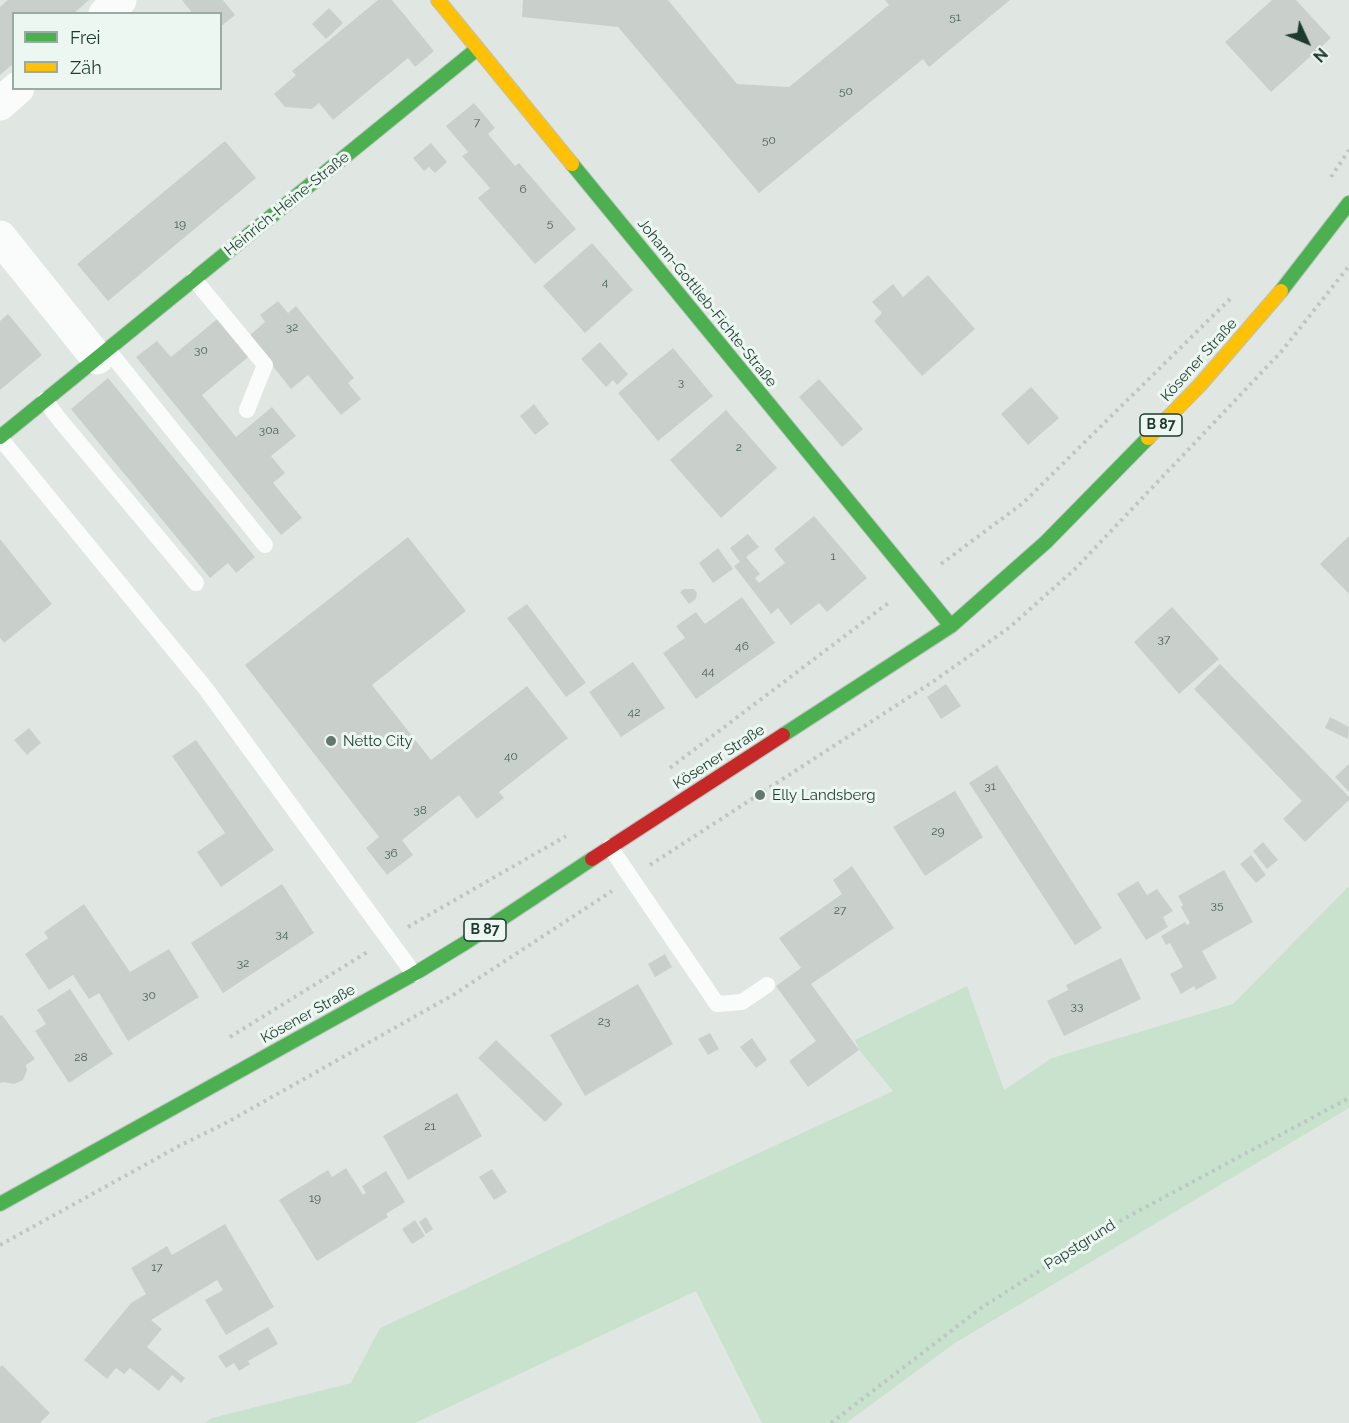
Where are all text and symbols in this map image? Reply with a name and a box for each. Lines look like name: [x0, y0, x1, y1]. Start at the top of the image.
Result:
house number: 51: [949, 10, 961, 24]
legend: [12, 12, 222, 90]
north arrow: [1277, 12, 1337, 72]
text: Frei: [70, 27, 100, 48]
text: N: [1309, 44, 1331, 66]
text: Zäh: [70, 57, 102, 78]
house number: 50: [839, 84, 853, 98]
house number: 7: [474, 115, 480, 129]
house number: 50: [762, 133, 776, 147]
street label: Heinrich-Heine-Straße: [221, 148, 353, 260]
house number: 6: [519, 182, 527, 196]
street label: Johann-Gottlieb-Fichte-Straße: [633, 215, 781, 391]
house number: 5: [547, 216, 553, 230]
house number: 19: [174, 217, 186, 231]
house number: 4: [602, 275, 608, 289]
street label: Kösener Straße: [1157, 315, 1241, 405]
house number: 32: [286, 320, 298, 334]
house number: 30: [194, 343, 208, 357]
house number: 3: [678, 375, 684, 389]
road number: B 87: [1140, 414, 1182, 436]
house number: 30a: [259, 423, 279, 437]
house number: 2: [736, 440, 742, 454]
house number: 1: [830, 549, 836, 563]
house number: 37: [1158, 632, 1170, 646]
house number: 46: [735, 639, 749, 653]
house number: 44: [701, 664, 715, 678]
house number: 42: [628, 705, 640, 719]
street label: Kösener Straße: [670, 721, 768, 793]
place label: Netto City: [343, 732, 413, 750]
marker: Netto City: [324, 734, 338, 748]
house number: 40: [504, 749, 518, 763]
house number: 31: [984, 779, 996, 793]
place label: Elly Landsberg: [772, 786, 876, 804]
marker: Elly Landsberg: [753, 788, 767, 802]
house number: 38: [413, 803, 427, 817]
house number: 29: [931, 824, 945, 838]
house number: 36: [384, 846, 398, 860]
house number: 35: [1211, 898, 1223, 912]
house number: 27: [834, 903, 846, 917]
road number: B 87: [464, 919, 506, 941]
house number: 34: [276, 927, 288, 941]
house number: 32: [237, 956, 249, 970]
street label: Kösener Straße: [258, 981, 358, 1047]
house number: 30: [142, 988, 156, 1002]
house number: 33: [1071, 999, 1083, 1013]
house number: 23: [598, 1014, 610, 1028]
house number: 28: [74, 1050, 88, 1064]
house number: 21: [424, 1119, 436, 1133]
house number: 19: [309, 1191, 321, 1205]
street label: Papstgrund: [1041, 1216, 1119, 1274]
house number: 17: [151, 1260, 163, 1274]

